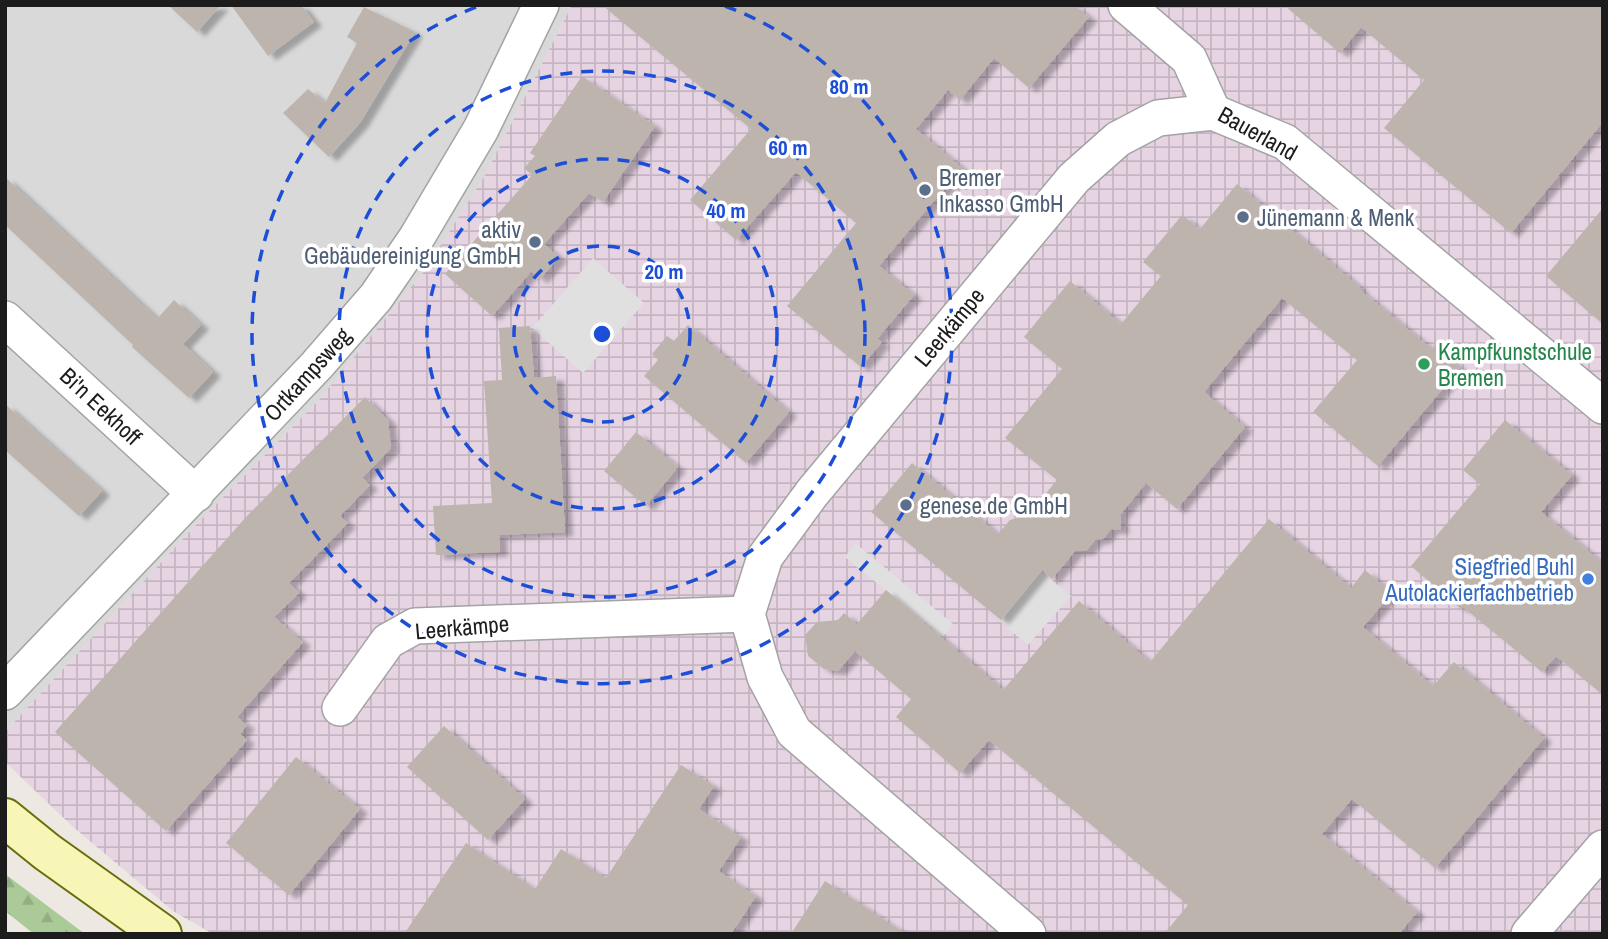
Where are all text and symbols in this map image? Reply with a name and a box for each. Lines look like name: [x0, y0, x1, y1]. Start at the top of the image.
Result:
text: 80 m: [829, 72, 869, 101]
street label: Bauerland: [1213, 99, 1303, 167]
text: 60 m: [768, 133, 808, 162]
place label: Bremer Inkasso GmbH: [939, 162, 1064, 219]
marker: Bremer Inkasso GmbH: [917, 182, 933, 198]
text: 40 m: [706, 196, 746, 225]
place label: Jünemann & Menk: [1257, 202, 1415, 233]
marker: Jünemann & Menk: [1235, 209, 1251, 225]
place label: aktiv Gebäudereinigung GmbH: [304, 214, 522, 271]
marker: aktiv Gebäudereinigung GmbH: [527, 234, 543, 250]
text: 20 m: [644, 257, 684, 286]
street label: Leerkämpe: [907, 281, 991, 373]
street label: Ortkampsweg: [257, 320, 358, 428]
centre of rings: [590, 322, 614, 346]
place label: Kampfkunstschule Bremen: [1438, 336, 1592, 393]
marker: Kampfkunstschule Bremen: [1416, 356, 1432, 372]
street label: Bi'n Eekhoff: [54, 360, 149, 452]
place label: genese.de GmbH: [920, 490, 1068, 521]
marker: genese.de GmbH: [898, 497, 914, 513]
place label: Siegfried Buhl Autolackierfachbetrieb: [1384, 551, 1574, 608]
marker: Siegfried Buhl Autolackierfachbetrieb: [1580, 571, 1596, 587]
street label: Leerkämpe: [414, 607, 510, 647]

